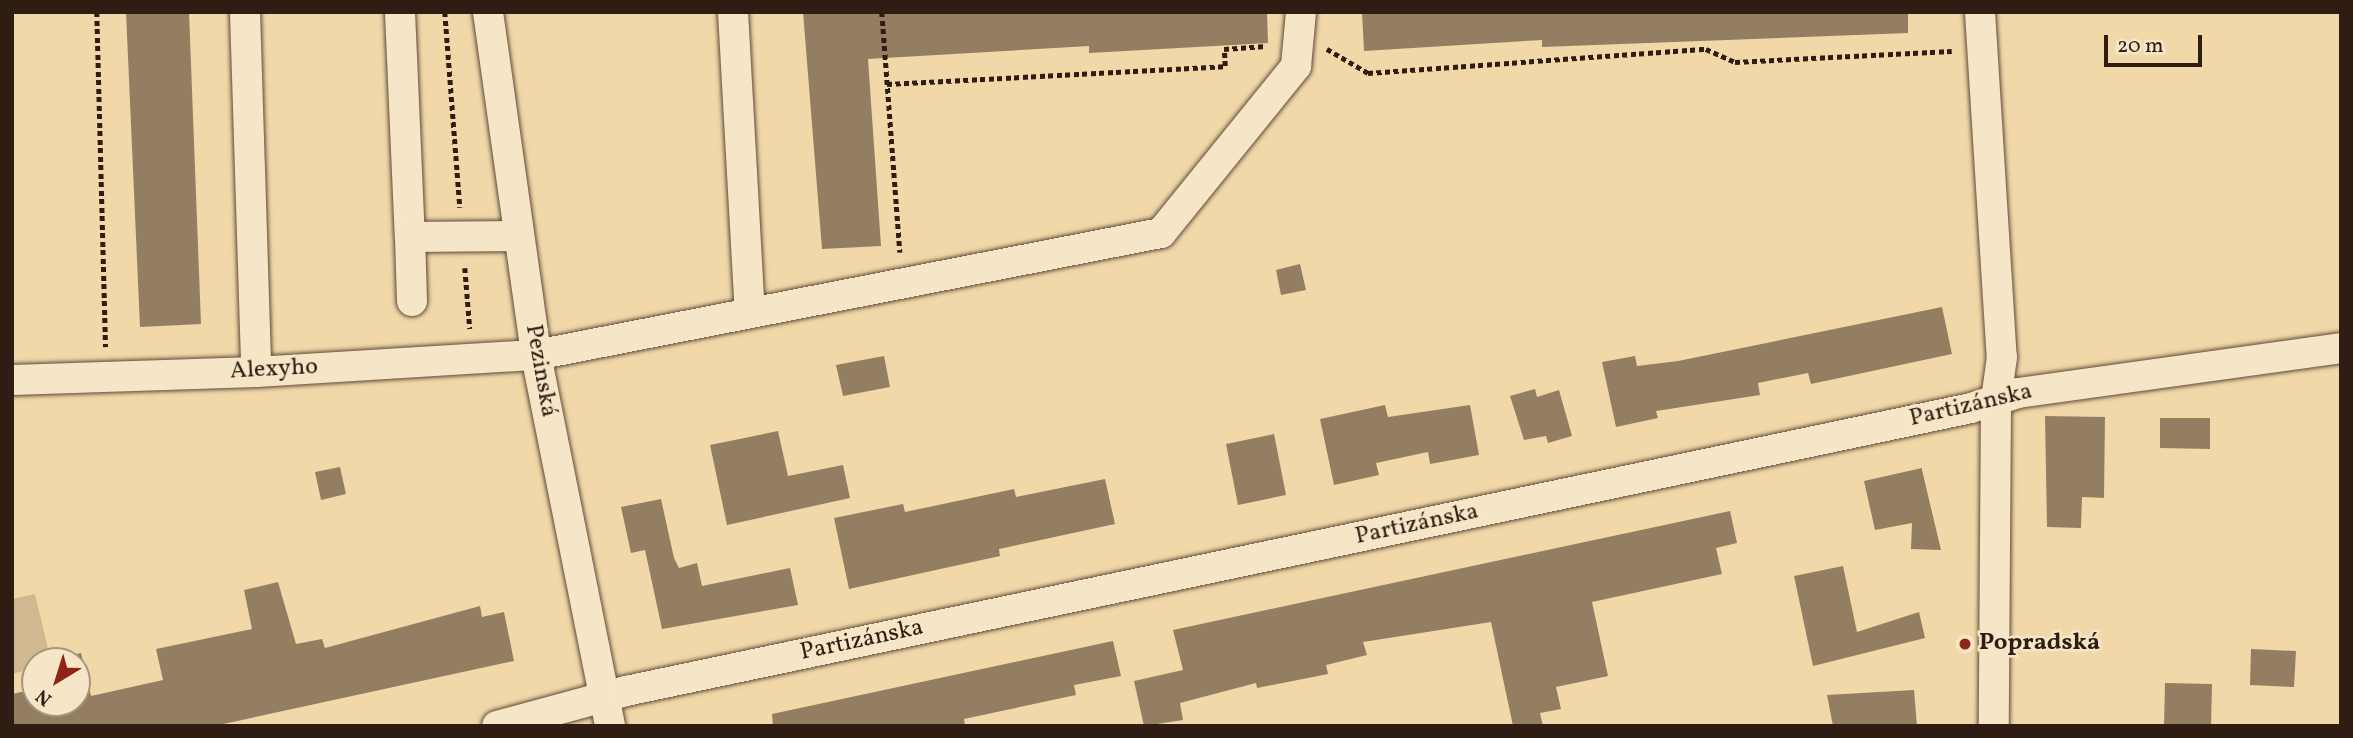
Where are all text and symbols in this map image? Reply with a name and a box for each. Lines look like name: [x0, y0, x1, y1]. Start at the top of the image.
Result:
scale bar: [2108, 21, 2206, 65]
text: 20 m: [2117, 32, 2163, 61]
street label: Pezinská: [518, 322, 562, 420]
street label: Alexyho: [229, 353, 319, 387]
street label: Partizánska: [1907, 378, 2035, 434]
street label: Partizánska: [1353, 498, 1481, 552]
street label: Partizánska: [798, 614, 926, 668]
place label: Popradská: [1979, 630, 2100, 658]
marker: Popradská: [1957, 636, 1973, 652]
north arrow: [21, 647, 91, 717]
text: N: [31, 682, 58, 711]

